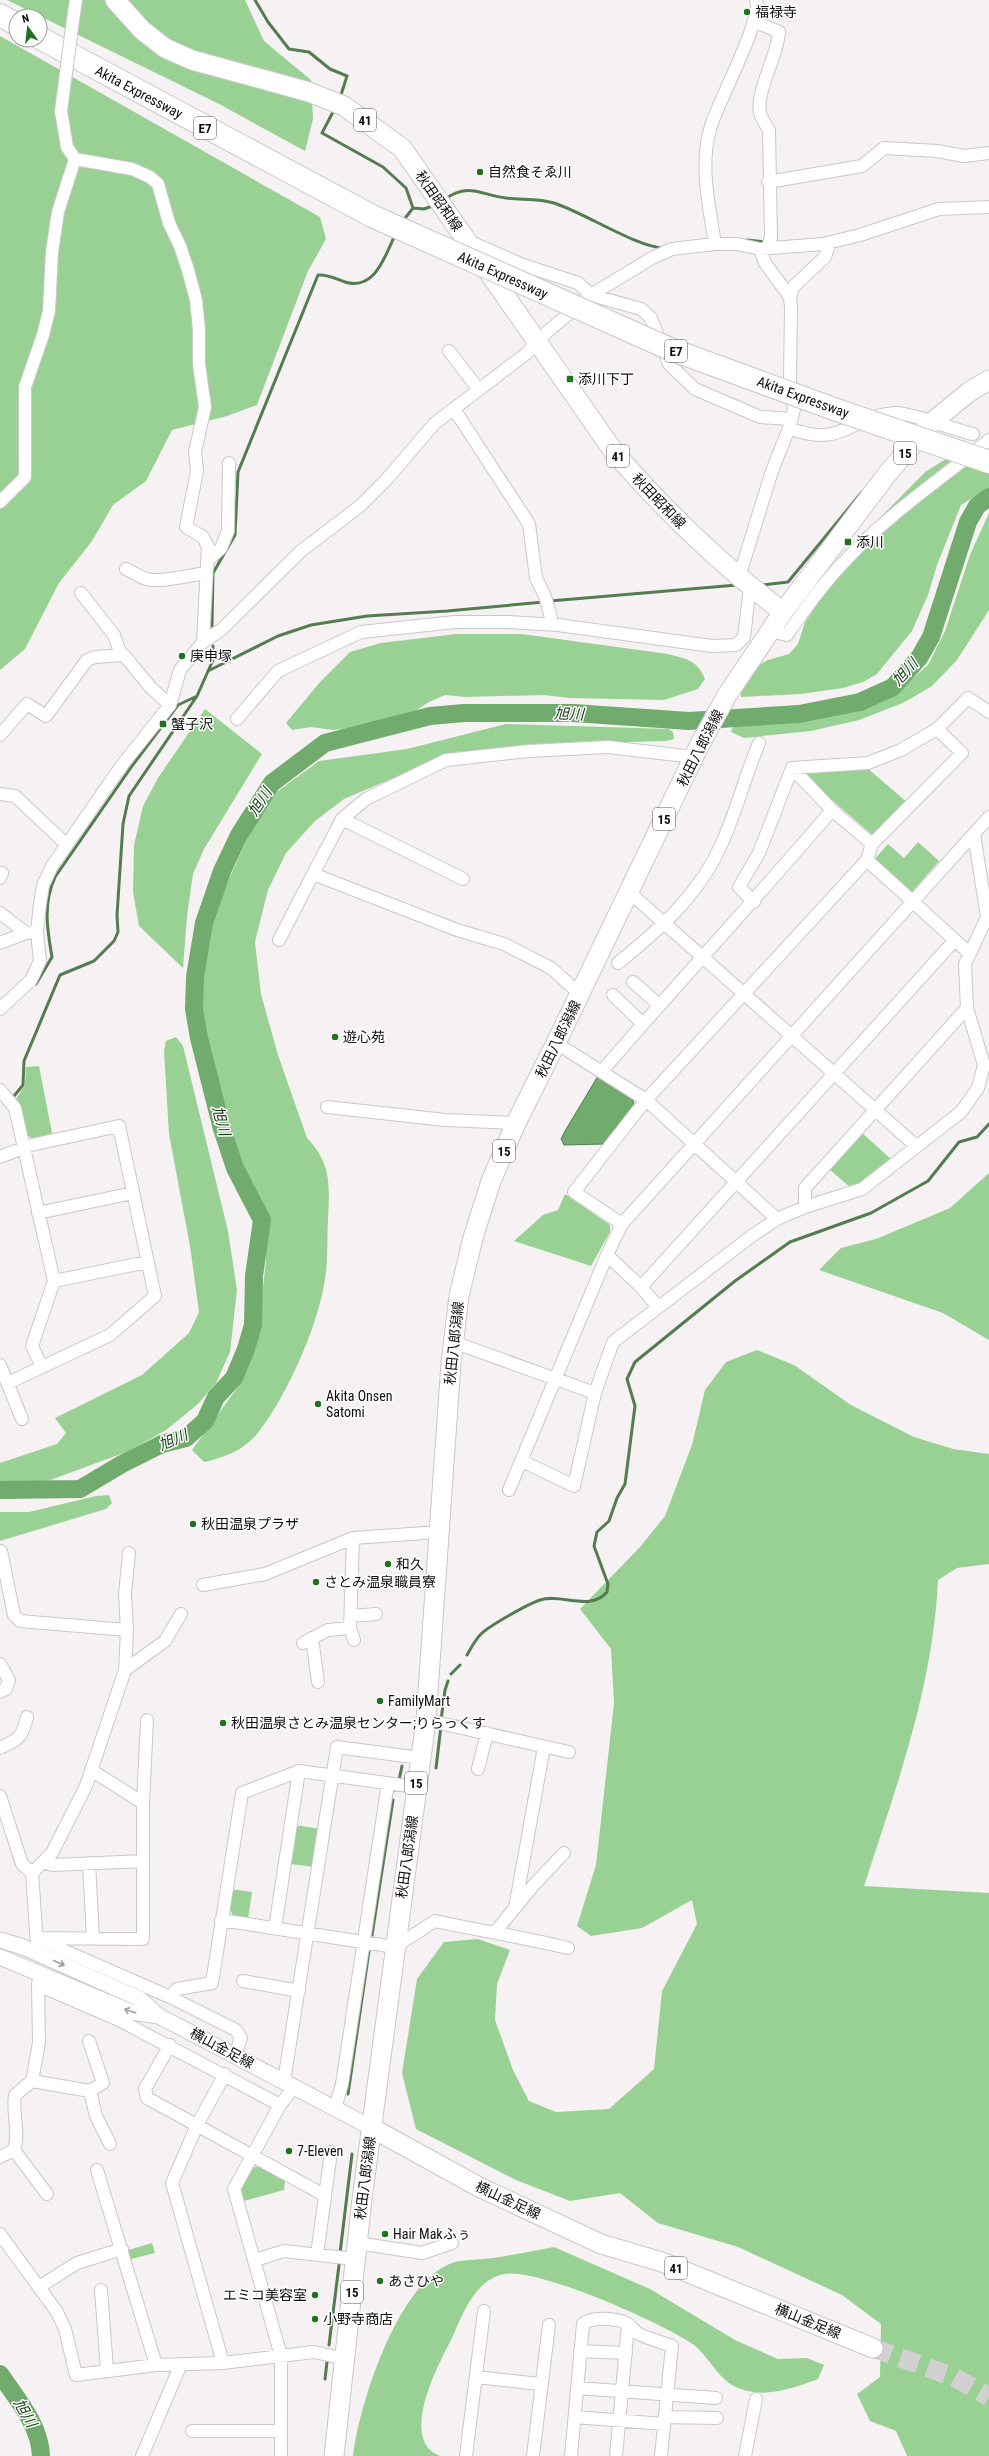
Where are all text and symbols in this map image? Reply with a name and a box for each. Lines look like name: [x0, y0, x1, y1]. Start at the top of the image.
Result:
place label: 福禄寺: [755, 4, 797, 20]
marker: 福禄寺: [742, 7, 752, 17]
north arrow: [8, 8, 48, 48]
text: N: [21, 12, 31, 26]
street label: Akita Expressway: [93, 62, 186, 122]
road number: 41: [354, 109, 376, 131]
road number: E7: [194, 117, 216, 139]
place label: 自然食そゑ川: [488, 164, 572, 180]
marker: 自然食そゑ川: [475, 167, 485, 177]
street label: 秋田昭和線: [412, 168, 466, 234]
street label: Akita Expressway: [456, 248, 551, 302]
road number: E7: [665, 340, 687, 362]
place label: 添川下丁: [578, 371, 634, 387]
street label: Akita Expressway: [755, 373, 851, 421]
marker: 添川下丁: [565, 374, 575, 384]
road number: 15: [894, 442, 916, 464]
road number: 41: [607, 445, 629, 467]
street label: 秋田昭和線: [629, 470, 689, 532]
place label: 添川: [856, 534, 884, 550]
marker: 添川: [843, 537, 853, 547]
place label: 庚申塚: [190, 648, 232, 664]
marker: 庚申塚: [177, 651, 187, 661]
water label: 旭川: [888, 653, 923, 689]
water label: 旭川: [554, 704, 586, 724]
street label: 秋田八郎潟線: [674, 707, 726, 789]
place label: 蟹子沢: [171, 716, 213, 732]
marker: 蟹子沢: [158, 719, 168, 729]
water label: 旭川: [244, 783, 277, 819]
road number: 15: [653, 808, 675, 830]
street label: 秋田八郎潟線: [532, 998, 584, 1080]
place label: 遊心苑: [343, 1029, 385, 1045]
marker: 遊心苑: [330, 1032, 340, 1042]
water label: 旭川: [208, 1104, 234, 1140]
road number: 15: [493, 1140, 515, 1162]
street label: 秋田八郎潟線: [442, 1300, 466, 1386]
place label: Akita Onsen Satomi: [326, 1388, 393, 1420]
marker: Akita Onsen Satomi: [313, 1399, 323, 1409]
water label: 旭川: [156, 1425, 192, 1454]
place label: 秋田温泉プラザ: [201, 1516, 299, 1532]
marker: 秋田温泉プラザ: [188, 1519, 198, 1529]
place label: 和久: [396, 1556, 424, 1572]
marker: 和久: [383, 1559, 393, 1569]
place label: さとみ温泉職員寮: [324, 1574, 436, 1590]
marker: さとみ温泉職員寮: [311, 1577, 321, 1587]
place label: FamilyMart: [388, 1693, 450, 1709]
marker: FamilyMart: [375, 1696, 385, 1706]
place label: 秋田温泉さとみ温泉センター;りらっくす: [231, 1715, 486, 1731]
marker: 秋田温泉さとみ温泉センター;りらっくす: [218, 1718, 228, 1728]
road number: 15: [405, 1772, 427, 1794]
street label: 秋田八郎潟線: [393, 1814, 421, 1900]
one-way arrow: [53, 1960, 65, 1967]
one-way arrow: [123, 2007, 136, 2014]
street label: 横山金足線: [187, 2025, 257, 2071]
street label: 秋田八郎潟線: [352, 2135, 378, 2221]
place label: 7-Eleven: [297, 2143, 343, 2159]
marker: 7-Eleven: [284, 2146, 294, 2156]
street label: 横山金足線: [473, 2178, 543, 2222]
place label: Hair Makふぅ: [393, 2226, 471, 2242]
marker: Hair Makふぅ: [380, 2229, 390, 2239]
road number: 41: [665, 2257, 687, 2279]
place label: あさひや: [388, 2273, 444, 2289]
marker: あさひや: [375, 2276, 385, 2286]
road number: 15: [341, 2281, 363, 2303]
place label: エミコ美容室: [223, 2287, 307, 2303]
marker: エミコ美容室: [310, 2290, 320, 2300]
street label: 横山金足線: [773, 2300, 843, 2342]
place label: 小野寺商店: [323, 2311, 393, 2327]
marker: 小野寺商店: [310, 2314, 320, 2324]
water label: 旭川: [10, 2396, 41, 2432]

